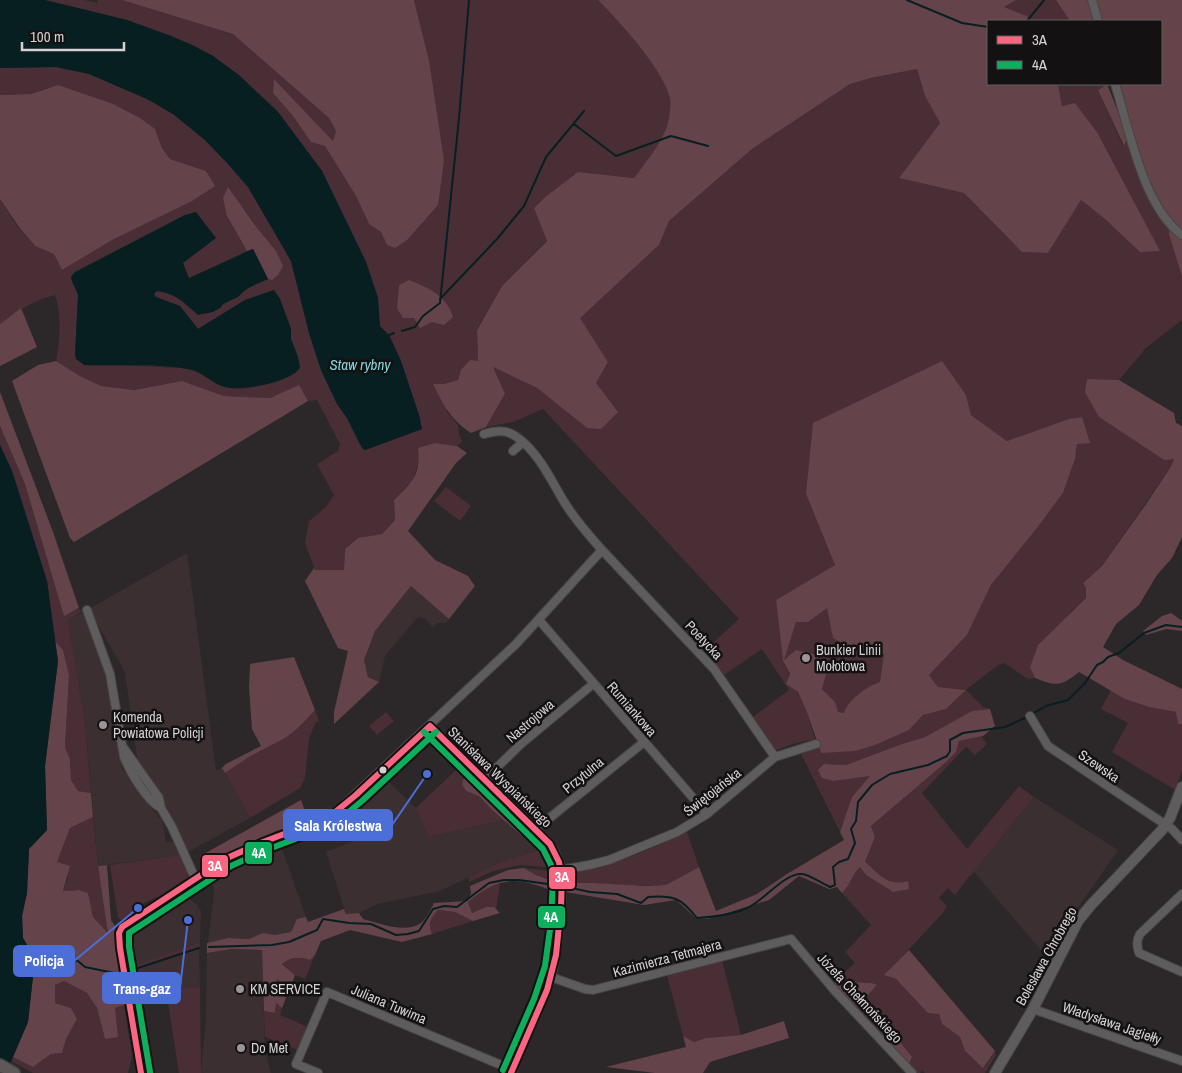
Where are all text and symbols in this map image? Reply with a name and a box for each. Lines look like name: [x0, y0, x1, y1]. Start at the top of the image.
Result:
scale bar: [22, 20, 125, 52]
legend: [987, 20, 1162, 85]
text: 100 m: [30, 26, 64, 47]
text: 3A: [1032, 29, 1048, 50]
text: 4A: [1032, 54, 1048, 75]
water label: Staw rybny: [330, 354, 391, 375]
street label: Poetycka: [681, 617, 727, 664]
place label: Bunkier Linii Mołotowa: [816, 641, 881, 675]
marker: Bunkier Linii Mołotowa: [800, 652, 812, 664]
street label: Rumiankowa: [603, 678, 661, 741]
street label: Nastrojowa: [502, 695, 558, 747]
place label: Komenda Powiatowa Policji: [113, 708, 204, 742]
marker: Komenda Powiatowa Policji: [97, 719, 109, 731]
street label: Stanisława Wyspiańskiego: [444, 723, 556, 831]
street label: Szewska: [1075, 746, 1124, 787]
street label: Przytulna: [559, 753, 608, 797]
street label: Świętojańska: [680, 764, 745, 820]
unlabelled marker: [378, 765, 388, 775]
callout: Sala Królestwa: [284, 810, 392, 840]
text: Sala Królestwa: [294, 815, 382, 836]
line badge: 4A: [244, 841, 273, 865]
text: 4A: [252, 844, 267, 862]
line badge: 3A: [201, 854, 229, 878]
text: 3A: [208, 857, 223, 875]
line badge: 3A: [548, 866, 576, 890]
text: 3A: [555, 868, 570, 886]
street label: Bolesława Chrobrego: [1012, 904, 1080, 1008]
line badge: 4A: [537, 905, 566, 929]
text: 4A: [544, 908, 559, 926]
street label: Kazimierza Tetmajera: [611, 935, 724, 981]
callout: Policja: [14, 946, 74, 976]
street label: Józefa Chełmońskiego: [814, 949, 906, 1047]
text: Policja: [24, 950, 64, 971]
callout: Trans-gaz: [103, 973, 180, 1003]
text: Trans-gaz: [113, 978, 171, 999]
place label: KM SERVICE: [250, 980, 321, 998]
street label: Juliana Tuwima: [349, 980, 430, 1028]
marker: KM SERVICE: [234, 983, 246, 995]
street label: Władysława Jagiełły: [1060, 998, 1164, 1048]
place label: Do Met: [251, 1039, 288, 1057]
marker: Do Met: [235, 1042, 247, 1054]

